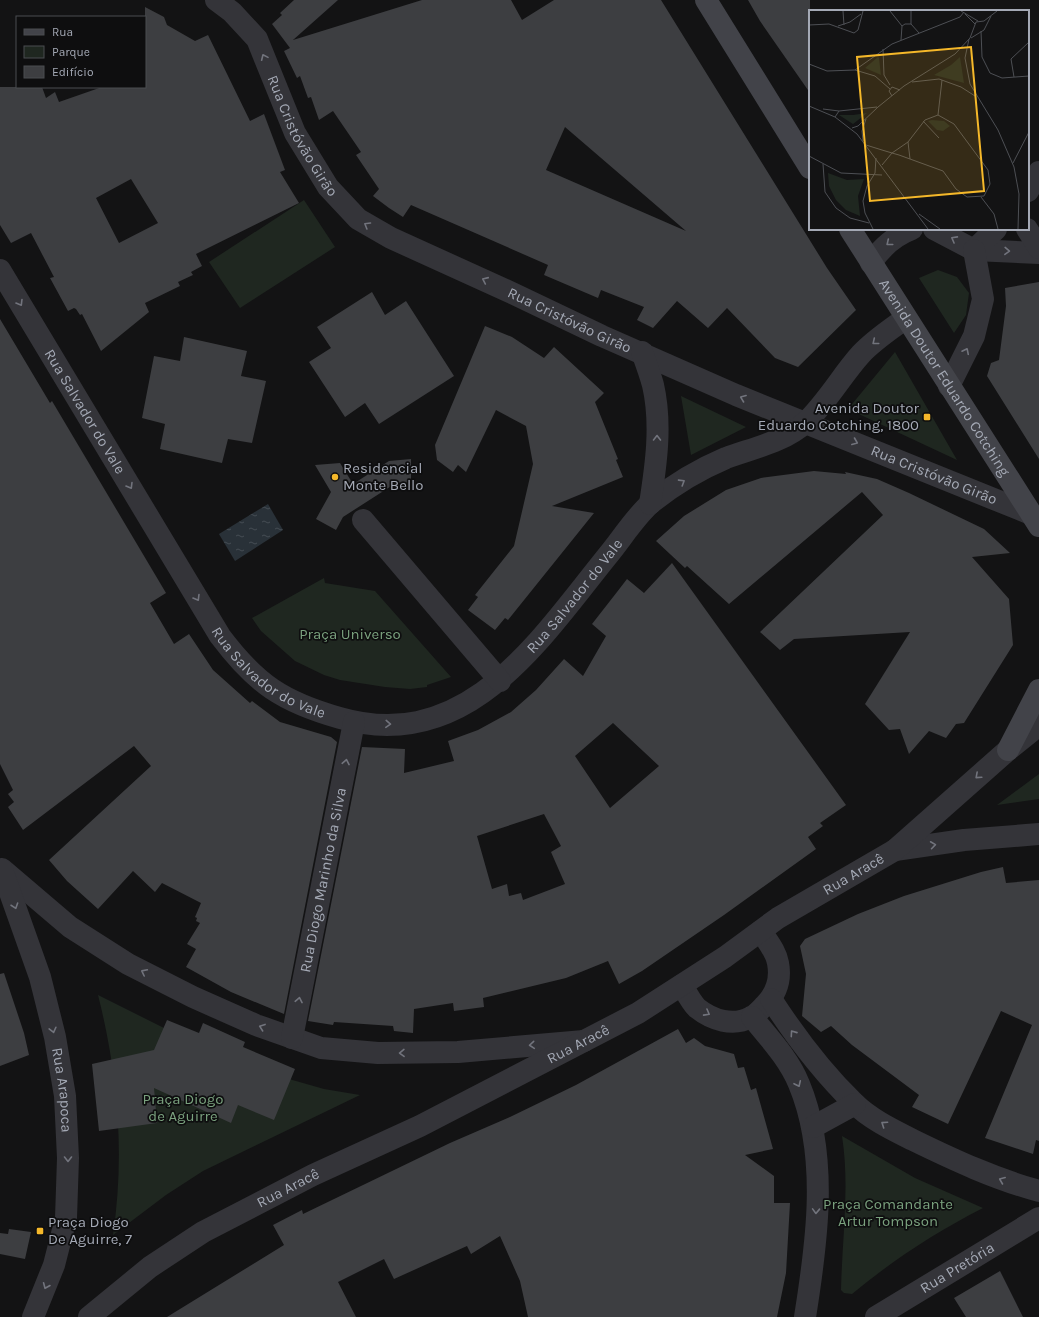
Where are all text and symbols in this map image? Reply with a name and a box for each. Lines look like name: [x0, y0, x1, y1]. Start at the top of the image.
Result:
inset map: [809, 10, 1029, 230]
legend: [16, 16, 146, 88]
text: Rua: [52, 25, 73, 39]
text: Parque: [52, 45, 90, 59]
one-way arrow: [261, 54, 269, 61]
text: Edifício: [52, 65, 93, 79]
street label: Rua Cristóvão Girão: [264, 73, 341, 200]
one-way arrow: [364, 222, 371, 229]
one-way arrow: [951, 236, 959, 244]
one-way arrow: [887, 239, 894, 246]
one-way arrow: [1004, 247, 1010, 256]
street label: Avenida Doutor Eduardo Cotching: [875, 275, 1014, 480]
one-way arrow: [481, 277, 489, 285]
street label: Rua Cristóvão Girão: [505, 283, 634, 357]
one-way arrow: [16, 299, 23, 306]
one-way arrow: [873, 338, 880, 345]
street label: Rua Salvador do Vale: [41, 346, 129, 477]
one-way arrow: [961, 348, 969, 355]
one-way arrow: [740, 394, 747, 402]
place label: Avenida Doutor Eduardo Cotching, 1800: [758, 399, 920, 434]
marker: Avenida Doutor Eduardo Cotching, 1800: [922, 412, 932, 422]
one-way arrow: [653, 435, 661, 441]
one-way arrow: [851, 437, 858, 445]
street label: Rua Cristóvão Girão: [868, 441, 1000, 508]
place label: Residencial Monte Bello: [343, 459, 423, 494]
marker: Residencial Monte Bello: [330, 472, 340, 482]
one-way arrow: [678, 479, 685, 487]
one-way arrow: [126, 482, 133, 489]
street label: Rua Salvador do Vale: [523, 535, 626, 657]
one-way arrow: [193, 594, 200, 601]
street label: Rua Salvador do Vale: [208, 623, 328, 722]
park label: Praça Universo: [299, 625, 401, 643]
one-way arrow: [385, 720, 391, 728]
one-way arrow: [341, 759, 349, 765]
one-way arrow: [976, 771, 983, 778]
street label: Rua Diogo Marinho da Silva: [296, 786, 350, 974]
one-way arrow: [930, 841, 936, 850]
street label: Rua Aracê: [820, 849, 887, 899]
one-way arrow: [10, 902, 19, 909]
one-way arrow: [141, 969, 148, 977]
one-way arrow: [295, 996, 303, 1003]
one-way arrow: [703, 1009, 710, 1016]
street label: Rua Aracê: [544, 1020, 612, 1068]
one-way arrow: [258, 1023, 265, 1031]
one-way arrow: [48, 1026, 57, 1033]
one-way arrow: [791, 1031, 798, 1038]
one-way arrow: [529, 1041, 535, 1050]
street label: Rua Arapoca: [48, 1046, 76, 1133]
one-way arrow: [399, 1048, 405, 1057]
one-way arrow: [793, 1079, 801, 1087]
park label: Praça Diogo de Aguirre: [143, 1090, 223, 1125]
one-way arrow: [882, 1122, 889, 1129]
one-way arrow: [64, 1156, 72, 1162]
street label: Rua Aracê: [254, 1164, 322, 1212]
one-way arrow: [998, 1176, 1005, 1184]
park label: Praça Comandante Artur Tompson: [823, 1195, 953, 1230]
one-way arrow: [812, 1208, 820, 1214]
place label: Praça Diogo De Aguirre, 7: [48, 1213, 132, 1248]
marker: Praça Diogo De Aguirre, 7: [35, 1226, 45, 1236]
street label: Rua Pretória: [917, 1238, 998, 1297]
one-way arrow: [43, 1281, 51, 1289]

